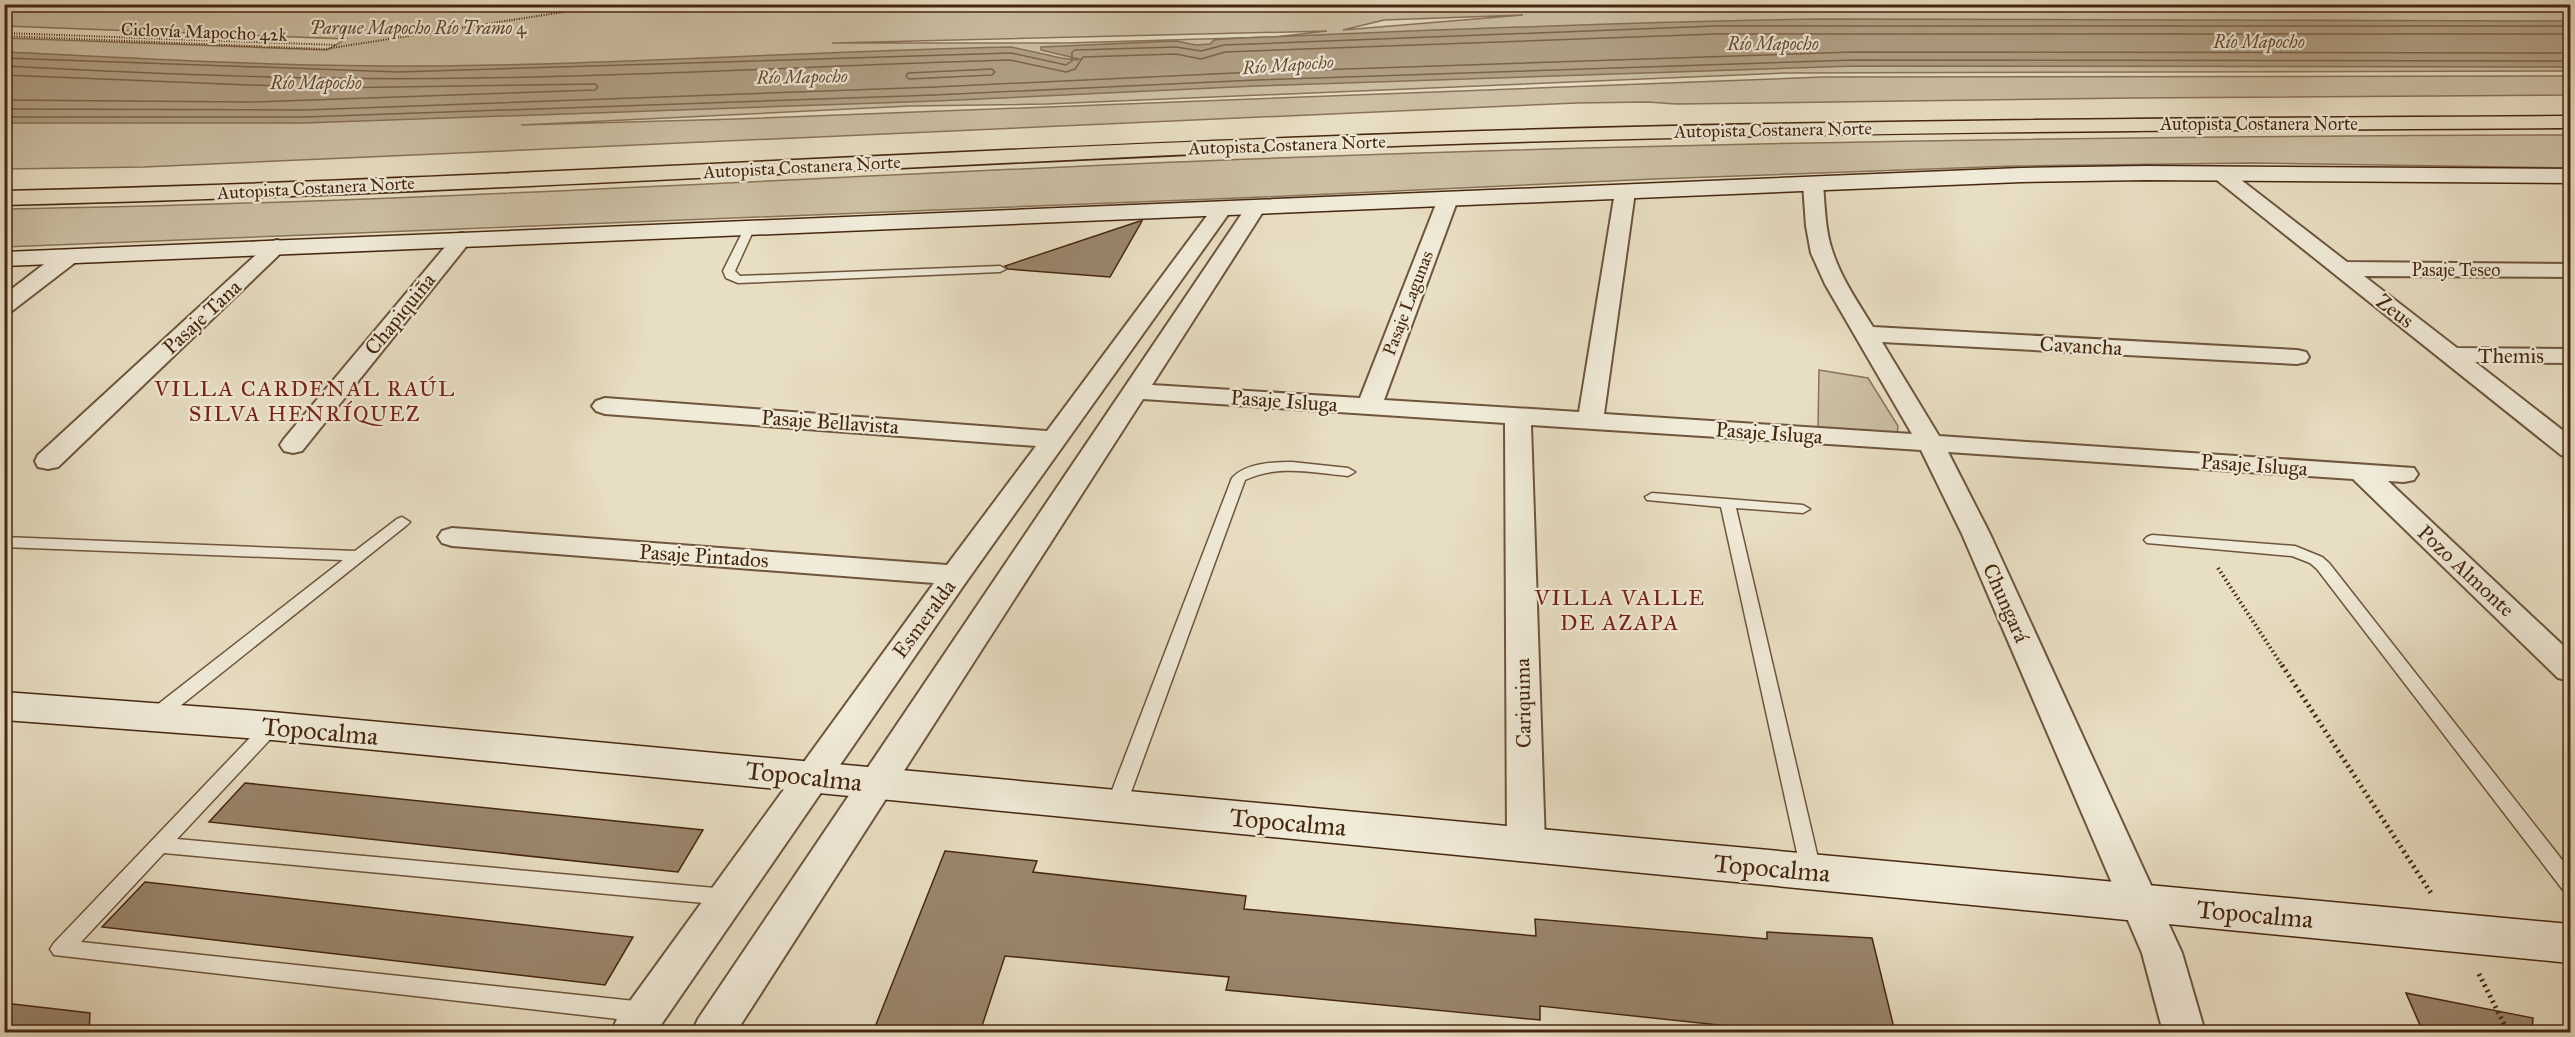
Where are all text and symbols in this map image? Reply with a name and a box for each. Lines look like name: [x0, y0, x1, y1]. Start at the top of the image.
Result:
park label: Parque Mapocho Río Tramo 4: [310, 17, 527, 40]
street label: Ciclovía Mapocho 42k: [121, 18, 288, 46]
water label: Río Mapocho: [2212, 31, 2305, 54]
water label: Río Mapocho: [1726, 33, 1819, 56]
water label: Río Mapocho: [1241, 51, 1335, 80]
water label: Río Mapocho: [755, 65, 848, 90]
water label: Río Mapocho: [269, 72, 362, 95]
street label: Autopista Costanera Norte: [2159, 113, 2358, 135]
street label: Autopista Costanera Norte: [1673, 117, 1872, 143]
street label: Autopista Costanera Norte: [1187, 131, 1386, 159]
street label: Autopista Costanera Norte: [702, 151, 901, 183]
street label: Autopista Costanera Norte: [216, 172, 415, 204]
street label: Pasaje Lagunas: [1378, 247, 1439, 359]
street label: Pasaje Teseo: [2411, 259, 2501, 281]
street label: Chapiquiña: [359, 268, 441, 360]
street label: Pasaje Tana: [157, 274, 247, 360]
street label: Zeus: [2371, 288, 2419, 334]
street label: Cavancha: [2039, 331, 2123, 361]
street label: Themis: [2478, 343, 2544, 369]
district label: VILLA CARDENAL RAÚL SILVA HENRÍQUEZ: [153, 375, 456, 427]
street label: Pasaje Isluga: [1230, 384, 1339, 418]
street label: Pasaje Bellavista: [760, 404, 900, 440]
street label: Pasaje Isluga: [1715, 416, 1824, 450]
street label: Pasaje Isluga: [2200, 448, 2309, 482]
street label: Pozo Almonte: [2412, 520, 2520, 623]
street label: Pasaje Pintados: [638, 539, 770, 573]
street label: Chungará: [1977, 559, 2035, 647]
street label: Esmeralda: [887, 575, 961, 663]
district label: VILLA VALLE DE AZAPA: [1534, 584, 1705, 636]
street label: Cariquima: [1509, 658, 1537, 748]
street label: Topocalma: [260, 710, 380, 752]
street label: Topocalma: [744, 754, 864, 798]
street label: Topocalma: [1228, 801, 1348, 843]
street label: Topocalma: [1712, 847, 1832, 889]
street label: Topocalma: [2195, 893, 2315, 935]

